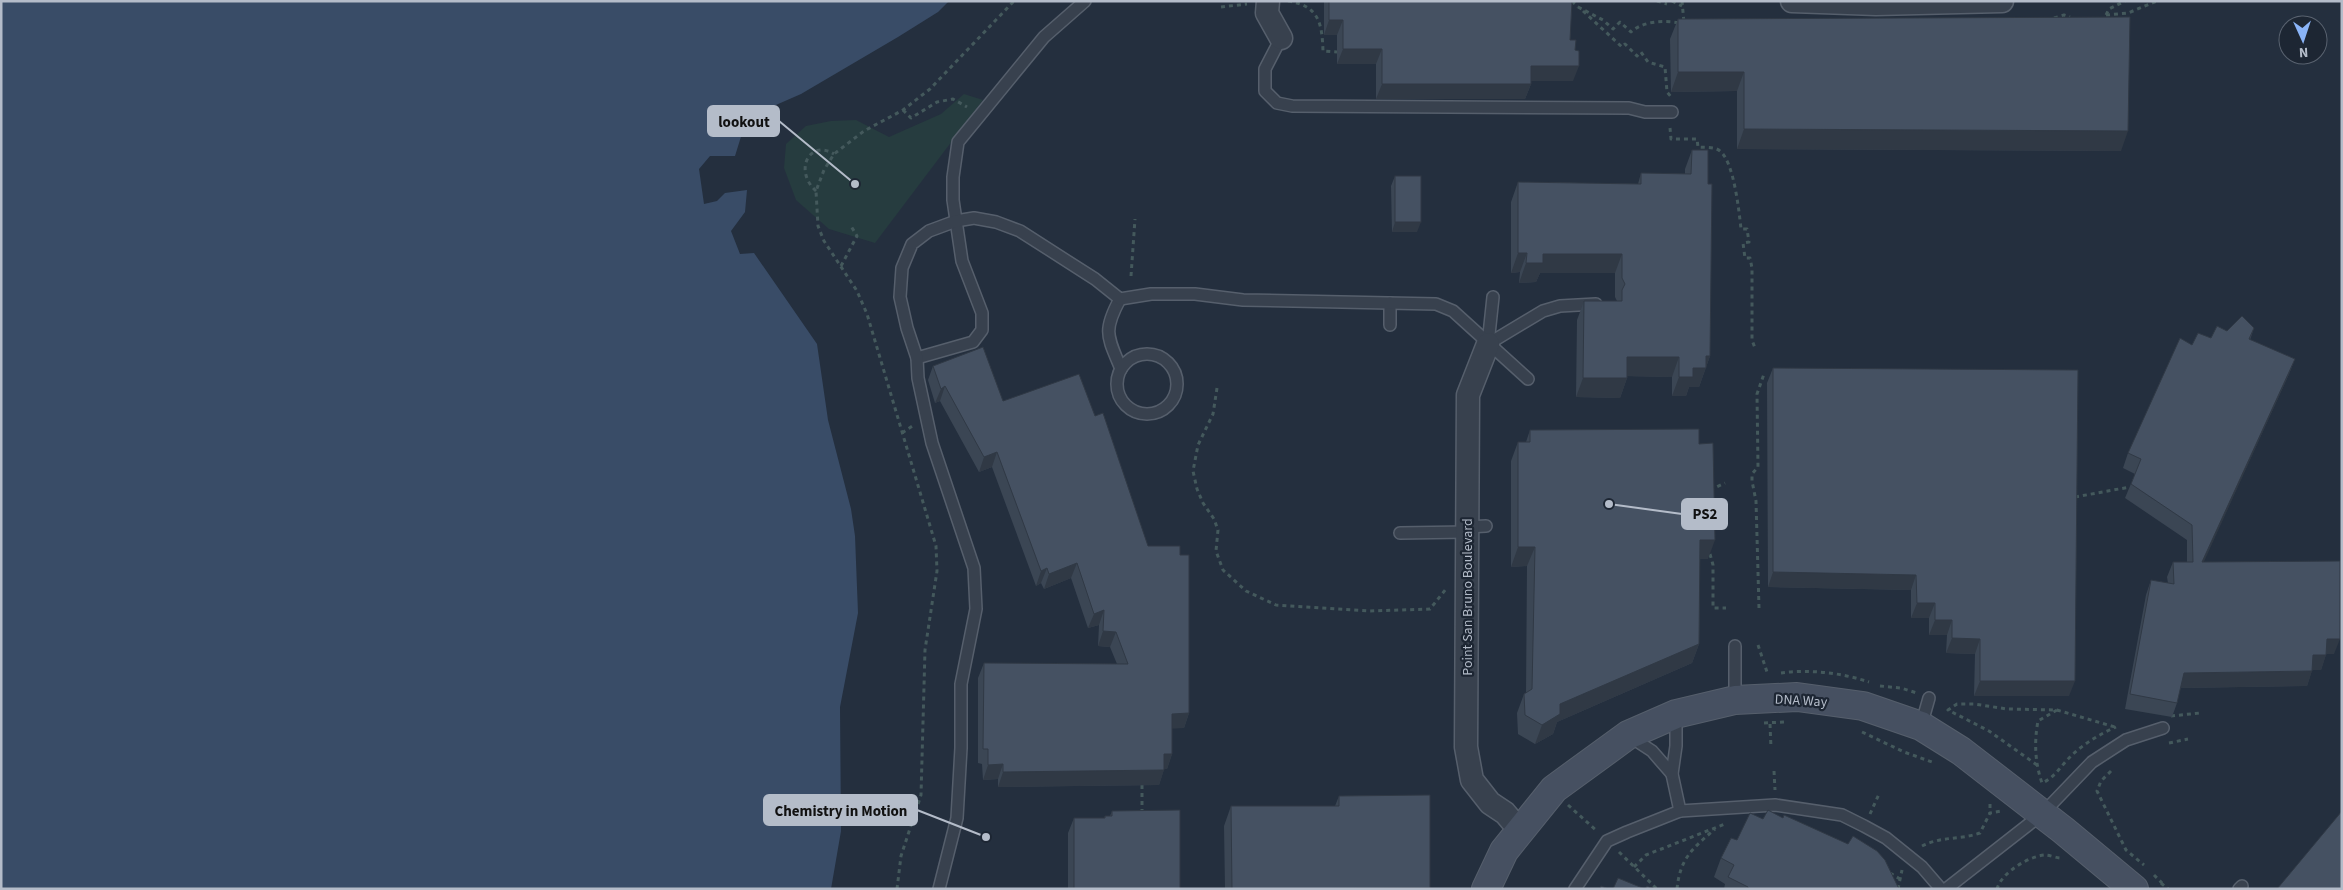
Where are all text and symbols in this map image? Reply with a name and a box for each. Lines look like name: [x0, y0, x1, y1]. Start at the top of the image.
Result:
north arrow: [2278, 15, 2328, 65]
text: N: [2298, 42, 2309, 62]
callout: lookout: [708, 106, 779, 136]
text: lookout: [718, 112, 770, 133]
callout: PS2: [1682, 499, 1727, 529]
text: PS2: [1692, 504, 1718, 525]
street label: Point San Bruno Boulevard: [1458, 518, 1478, 676]
street label: DNA Way: [1774, 690, 1828, 712]
callout: Chemistry in Motion: [764, 795, 917, 825]
text: Chemistry in Motion: [775, 801, 907, 822]

